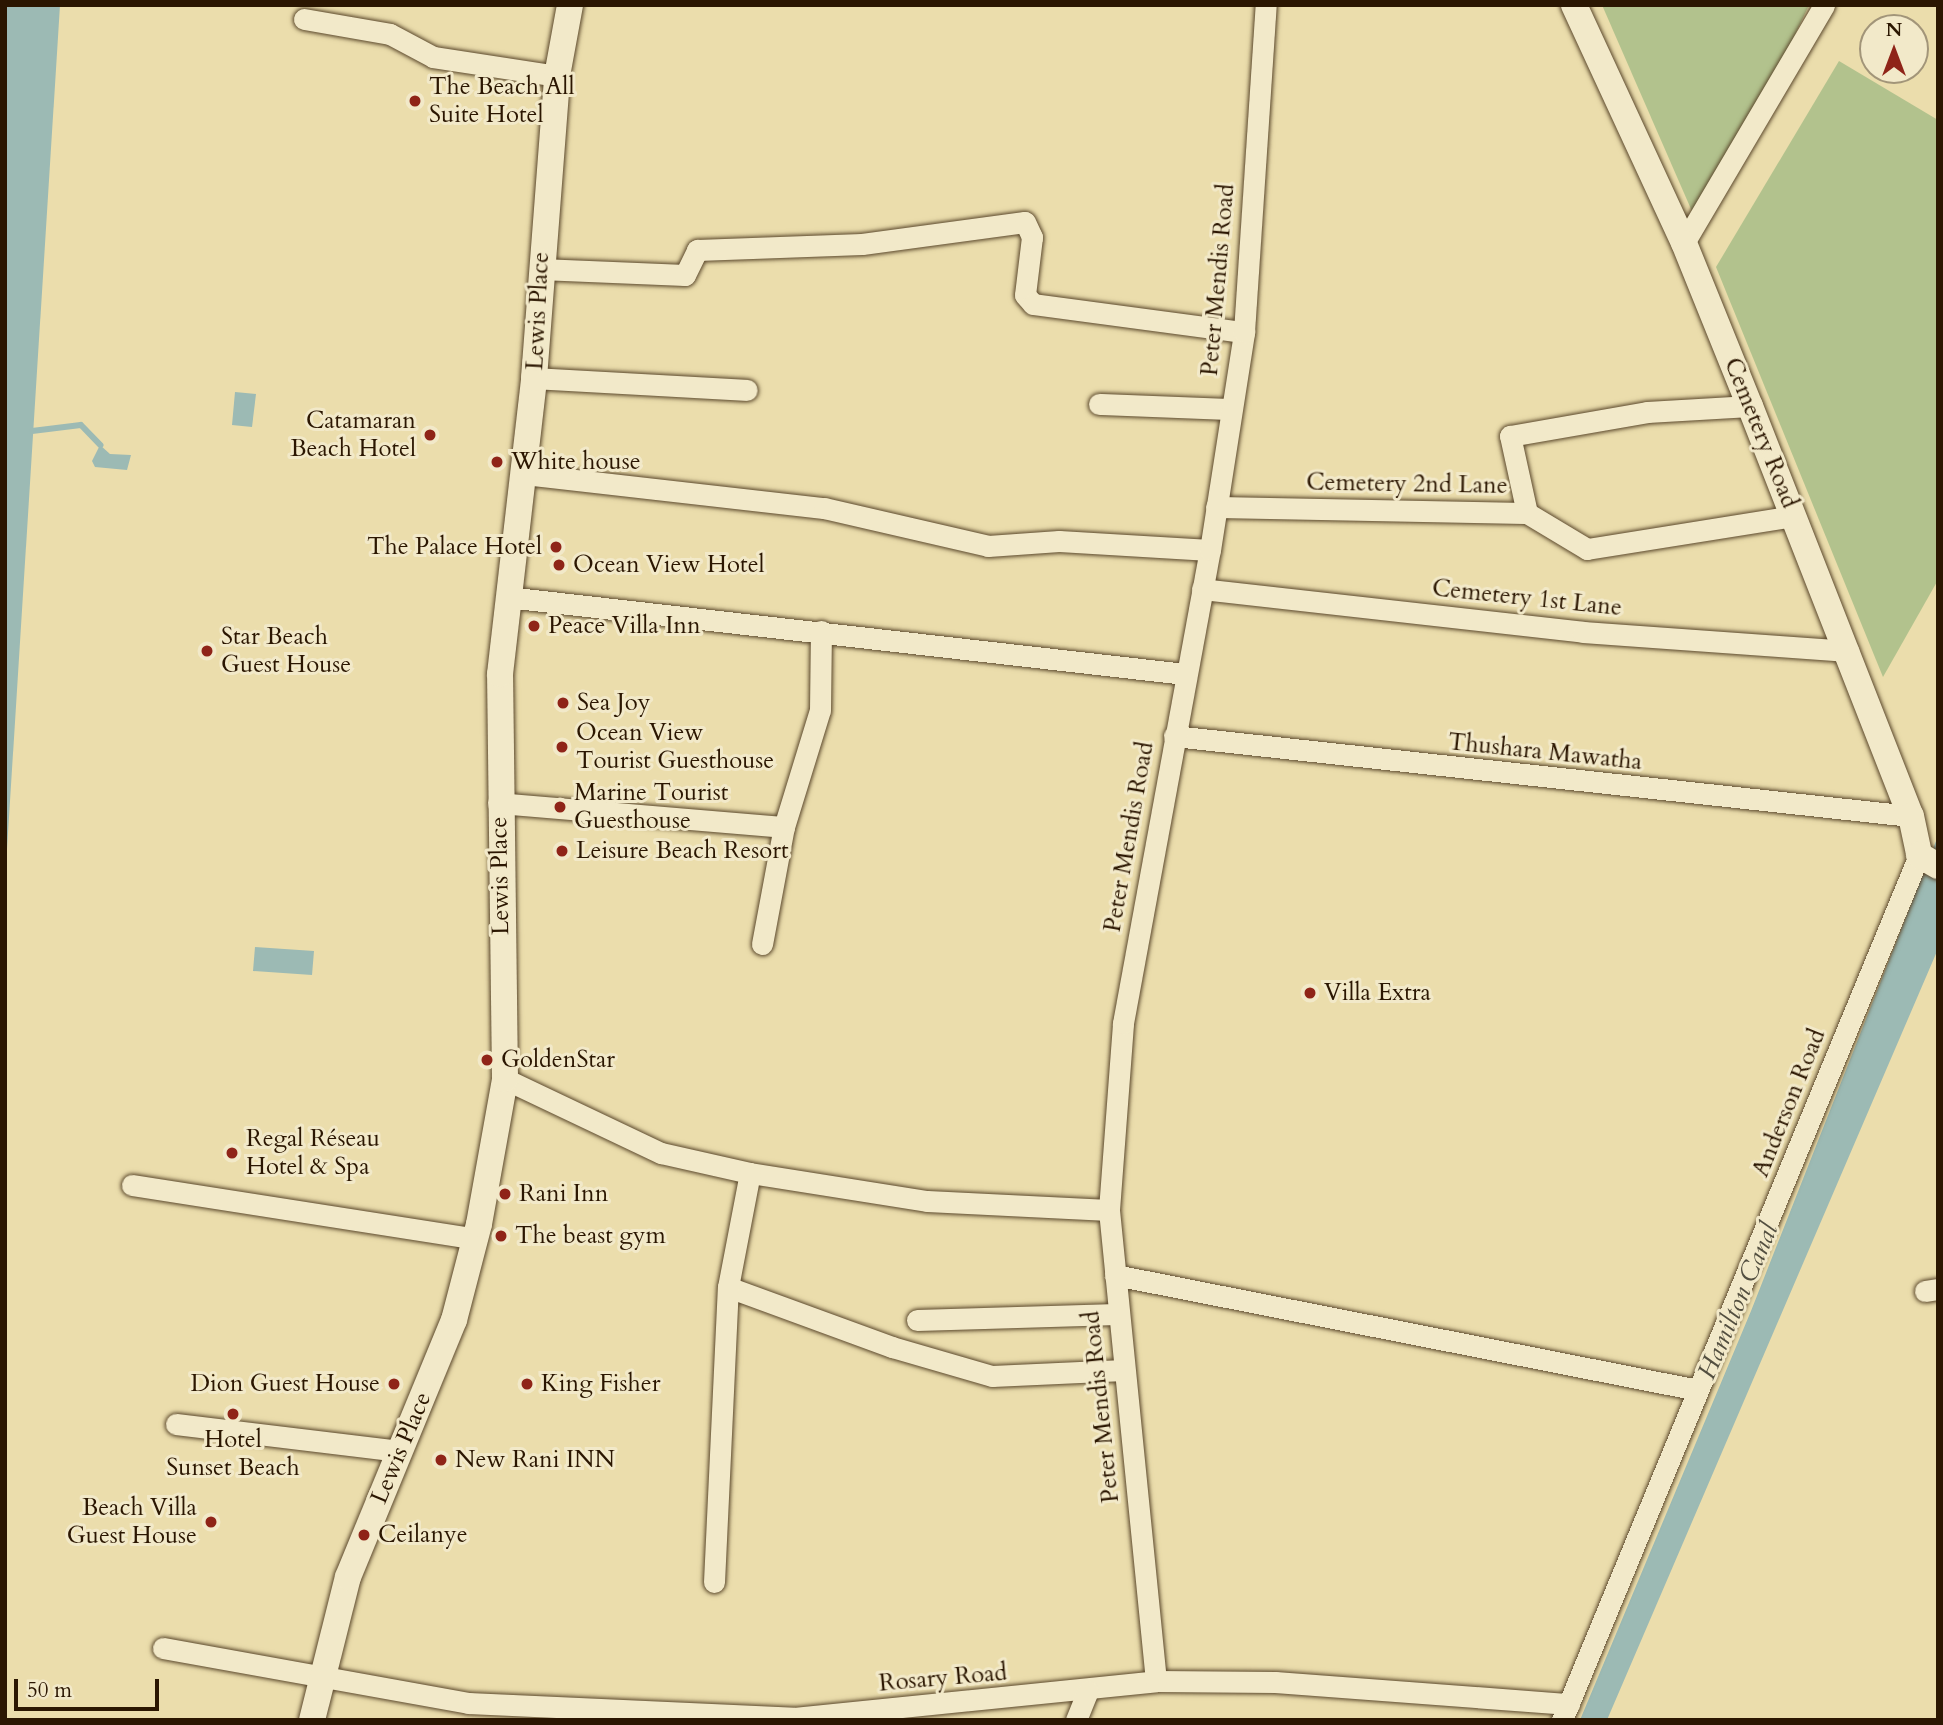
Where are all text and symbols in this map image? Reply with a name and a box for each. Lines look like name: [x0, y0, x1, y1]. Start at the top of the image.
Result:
north arrow: [1859, 14, 1929, 84]
text: N: [1886, 17, 1902, 43]
place label: The Beach All Suite Hotel: [429, 73, 575, 129]
marker: The Beach All Suite Hotel: [407, 93, 423, 109]
street label: Peter Mendis Road: [1195, 183, 1241, 377]
street label: Lewis Place: [521, 251, 555, 371]
street label: Cemetery Road: [1718, 354, 1804, 512]
place label: Catamaran Beach Hotel: [290, 407, 416, 463]
marker: Catamaran Beach Hotel: [422, 427, 438, 443]
place label: White house: [511, 448, 641, 476]
marker: White house: [489, 454, 505, 470]
street label: Cemetery 2nd Lane: [1306, 468, 1508, 500]
place label: The Palace Hotel: [367, 533, 542, 561]
marker: The Palace Hotel: [548, 539, 564, 555]
place label: Ocean View Hotel: [573, 551, 765, 579]
marker: Ocean View Hotel: [551, 557, 567, 573]
street label: Cemetery 1st Lane: [1431, 574, 1623, 622]
place label: Peace Villa Inn: [548, 612, 701, 640]
marker: Peace Villa Inn: [526, 618, 542, 634]
place label: Star Beach Guest House: [221, 623, 351, 679]
marker: Star Beach Guest House: [199, 643, 215, 659]
place label: Sea Joy: [577, 689, 651, 717]
marker: Sea Joy: [555, 695, 571, 711]
place label: Ocean View Tourist Guesthouse: [576, 719, 774, 775]
street label: Thushara Mawatha: [1447, 727, 1643, 777]
marker: Ocean View Tourist Guesthouse: [554, 739, 570, 755]
street label: Peter Mendis Road: [1098, 740, 1160, 934]
place label: Marine Tourist Guesthouse: [574, 779, 728, 835]
marker: Marine Tourist Guesthouse: [552, 799, 568, 815]
street label: Lewis Place: [485, 817, 515, 935]
place label: Leisure Beach Resort: [576, 837, 788, 865]
marker: Leisure Beach Resort: [554, 843, 570, 859]
place label: Villa Extra: [1324, 979, 1431, 1007]
marker: Villa Extra: [1302, 985, 1318, 1001]
street label: Anderson Road: [1746, 1025, 1832, 1181]
place label: GoldenStar: [501, 1046, 615, 1074]
marker: GoldenStar: [479, 1052, 495, 1068]
place label: Regal Réseau Hotel & Spa: [246, 1125, 380, 1181]
marker: Regal Réseau Hotel & Spa: [224, 1145, 240, 1161]
place label: Rani Inn: [519, 1180, 608, 1208]
marker: Rani Inn: [497, 1186, 513, 1202]
water label: Hamilton Canal: [1691, 1218, 1785, 1384]
place label: The beast gym: [515, 1222, 666, 1250]
marker: The beast gym: [493, 1228, 509, 1244]
street label: Peter Mendis Road: [1077, 1310, 1125, 1504]
place label: Dion Guest House: [190, 1370, 380, 1398]
place label: King Fisher: [541, 1370, 660, 1398]
marker: Dion Guest House: [386, 1376, 402, 1392]
marker: King Fisher: [519, 1376, 535, 1392]
street label: Lewis Place: [365, 1388, 437, 1508]
marker: Hotel Sunset Beach: [225, 1406, 241, 1422]
place label: Hotel Sunset Beach: [166, 1426, 300, 1482]
place label: New Rani INN: [455, 1446, 615, 1474]
marker: New Rani INN: [433, 1452, 449, 1468]
place label: Beach Villa Guest House: [67, 1494, 197, 1550]
marker: Beach Villa Guest House: [203, 1514, 219, 1530]
place label: Ceilanye: [378, 1521, 468, 1549]
marker: Ceilanye: [356, 1527, 372, 1543]
street label: Rosary Road: [878, 1658, 1008, 1698]
scale bar: [18, 1666, 163, 1710]
text: 50 m: [27, 1676, 72, 1705]

